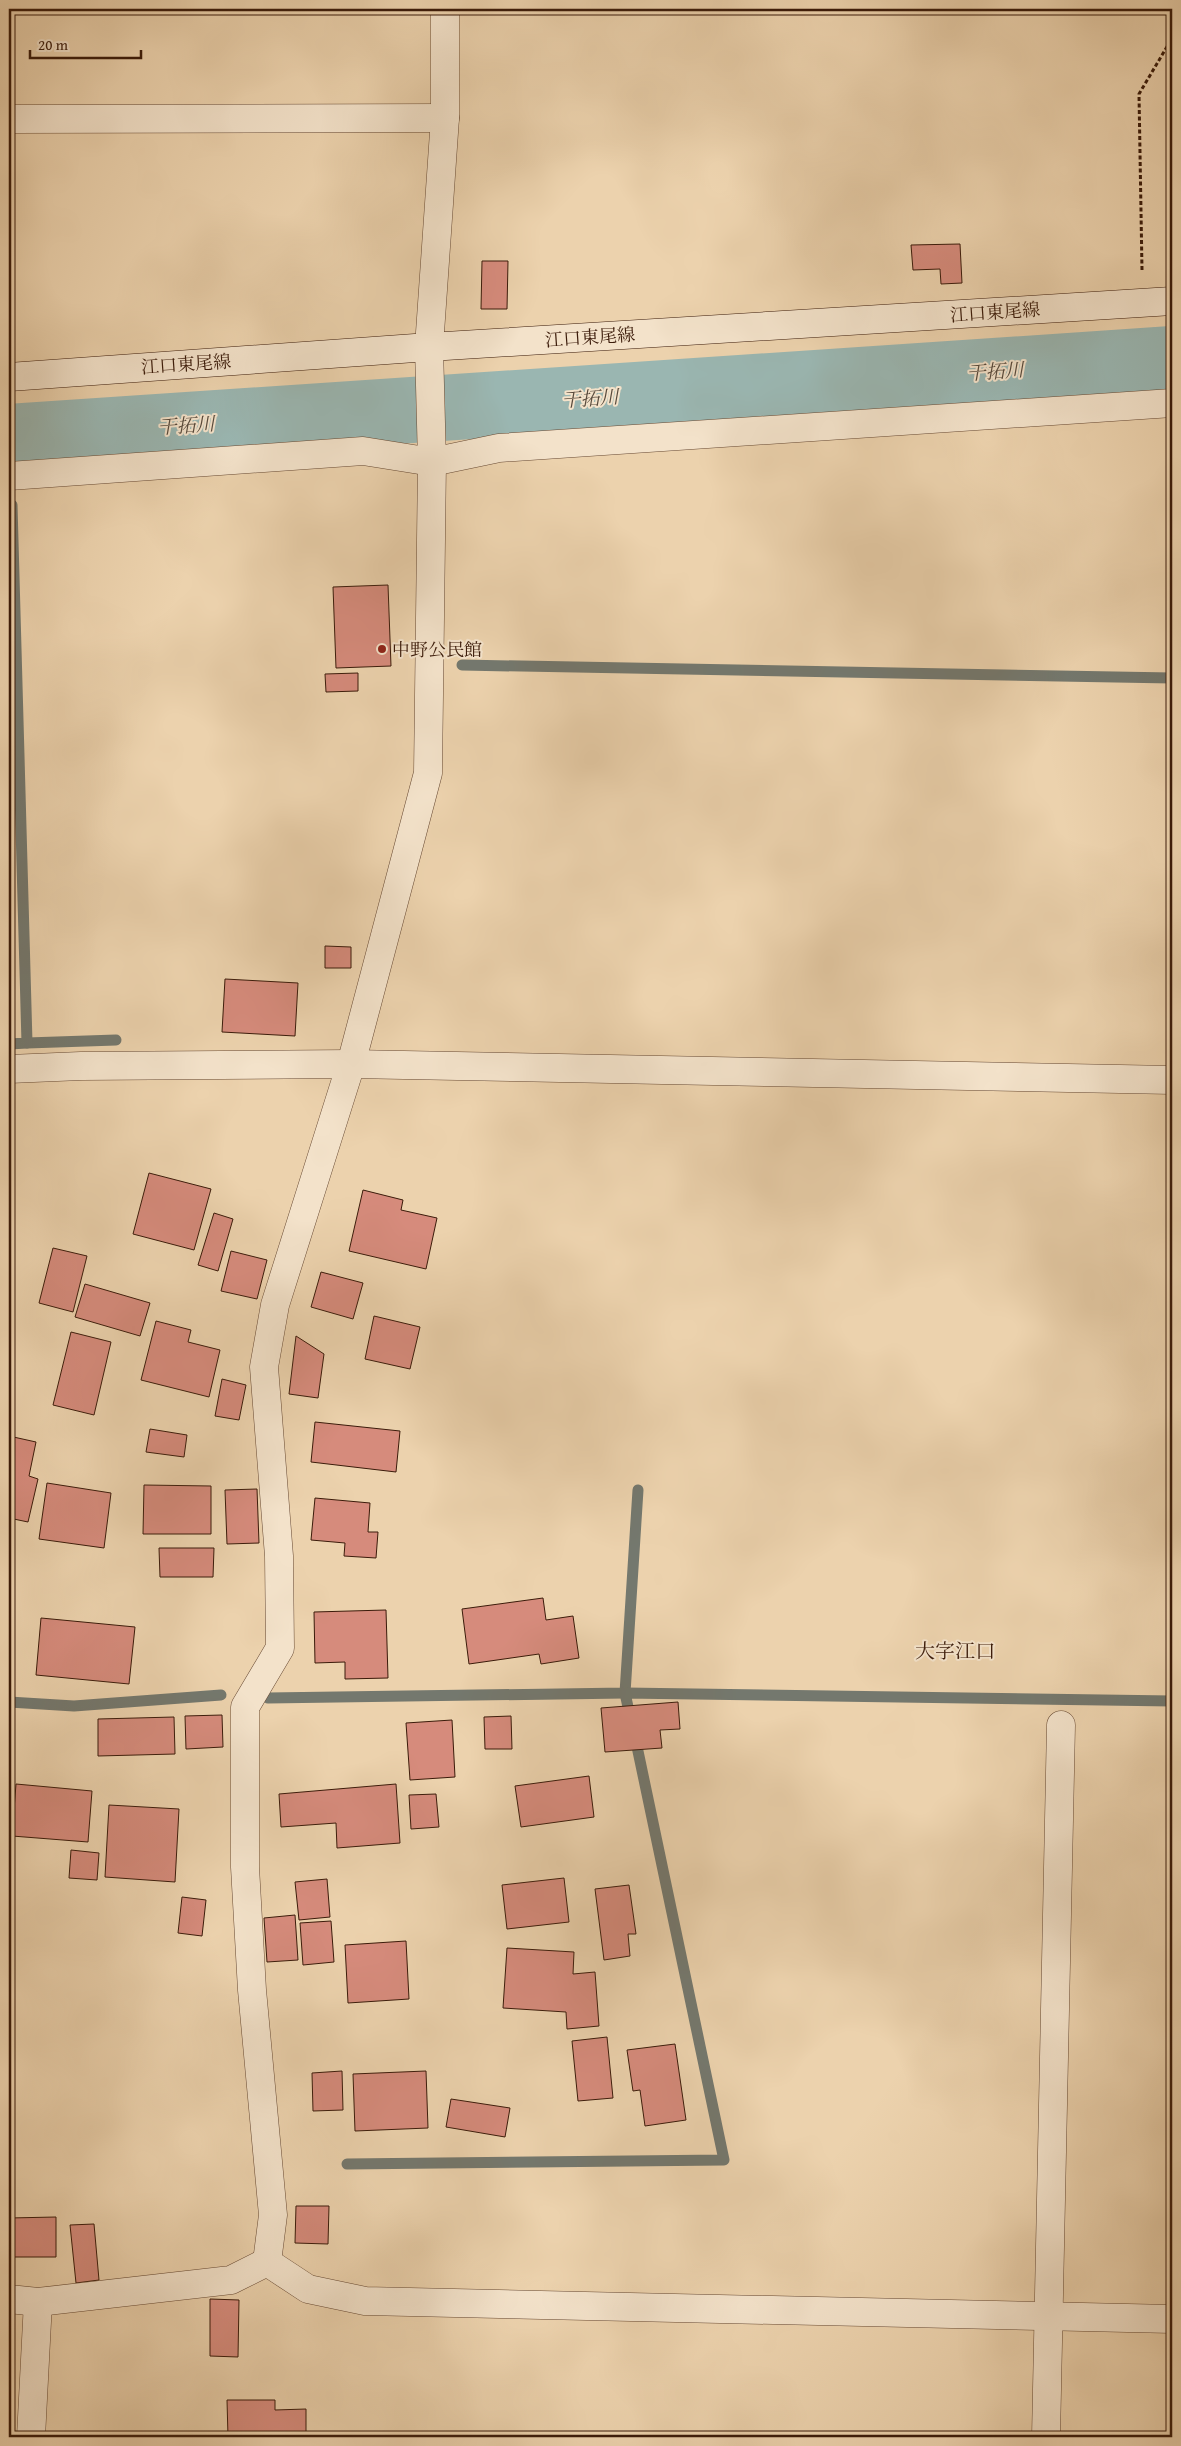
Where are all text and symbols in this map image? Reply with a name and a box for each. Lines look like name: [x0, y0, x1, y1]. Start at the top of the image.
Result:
scale bar: [30, 28, 141, 60]
text: 20 m: [38, 34, 69, 55]
street label: 江口東尾線: [949, 295, 1041, 329]
street label: 江口東尾線: [544, 320, 636, 354]
street label: 江口東尾線: [140, 347, 232, 381]
water label: 干拓川: [966, 355, 1026, 387]
water label: 干拓川: [561, 382, 621, 414]
water label: 干拓川: [157, 409, 217, 441]
place label: 中野公民館: [392, 636, 482, 663]
marker: 中野公民館: [376, 643, 388, 655]
district label: 大字江口: [915, 1636, 995, 1665]

